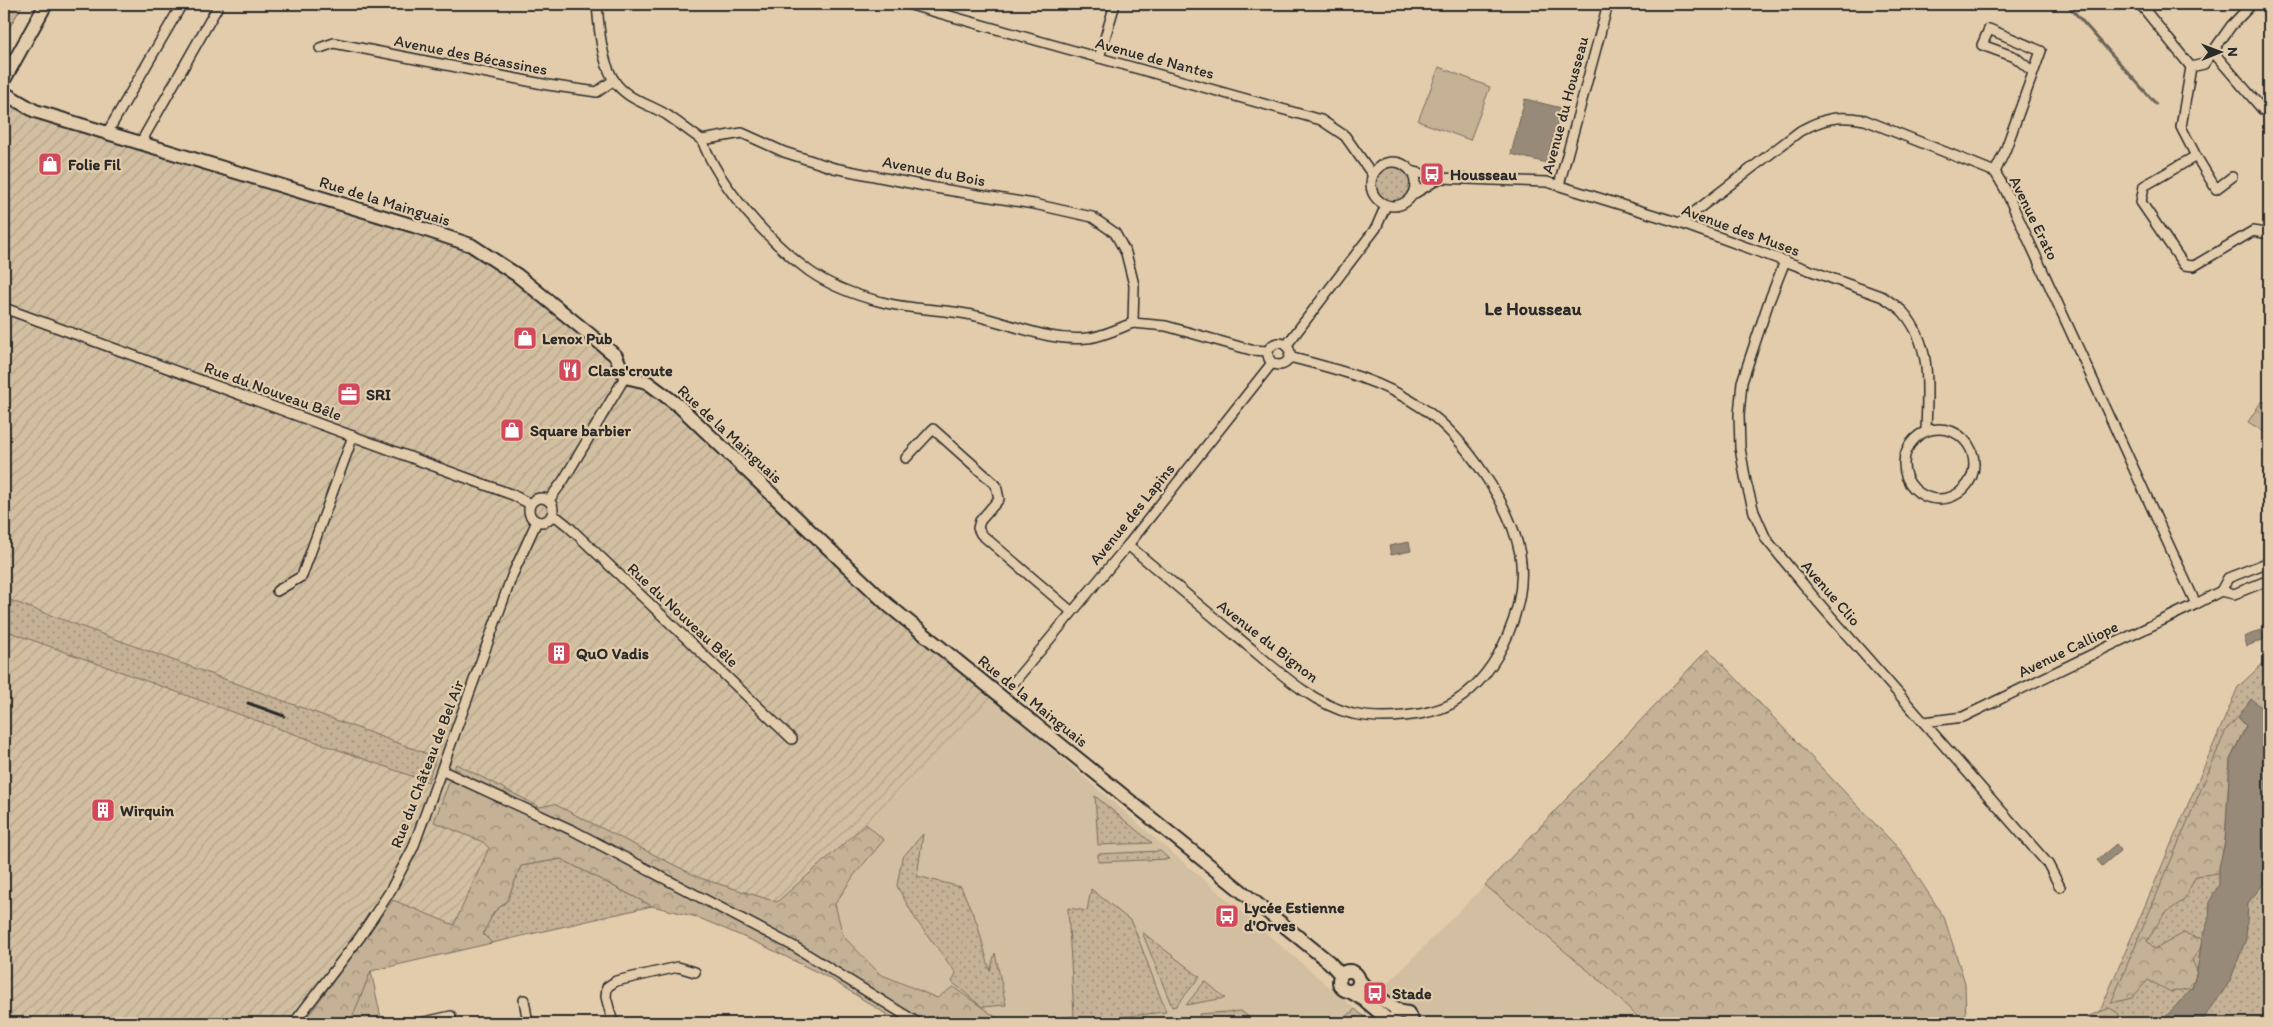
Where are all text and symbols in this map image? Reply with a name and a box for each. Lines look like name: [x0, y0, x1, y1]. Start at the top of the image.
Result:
north arrow: [2196, 28, 2246, 78]
street label: Avenue des Bécassines: [393, 31, 549, 79]
street label: Avenue de Nantes: [1094, 33, 1216, 83]
street label: Avenue du Housseau: [1538, 34, 1593, 176]
text: N: [2224, 47, 2241, 57]
shop icon: Folie Fil: [37, 151, 63, 177]
street label: Avenue du Bois: [881, 152, 987, 190]
place label: Folie Fil: [68, 155, 121, 174]
bus stop icon: Housseau: [1419, 161, 1445, 187]
place label: Housseau: [1450, 165, 1517, 184]
street label: Rue de la Mainguais: [317, 172, 453, 230]
street label: Avenue Erato: [2005, 173, 2063, 263]
street label: Avenue des Muses: [1679, 200, 1803, 260]
district label: Le Housseau: [1485, 298, 1582, 320]
shop icon: Lenox Pub: [512, 325, 538, 351]
place label: Lenox Pub: [542, 329, 612, 348]
street label: Rue du Nouveau Bêle: [202, 357, 345, 425]
restaurant icon: Class'croute: [557, 357, 583, 383]
place label: Class'croute: [588, 361, 673, 380]
office icon: SRI: [336, 381, 362, 407]
street label: Rue de la Mainguais: [674, 381, 786, 487]
place label: SRI: [366, 385, 391, 404]
shop icon: Square barbier: [499, 417, 525, 443]
place label: Square barbier: [530, 421, 631, 441]
street label: Avenue des Lapins: [1085, 460, 1179, 568]
street label: Avenue Clio: [1797, 556, 1865, 630]
street label: Rue du Nouveau Bêle: [624, 559, 743, 672]
street label: Avenue du Bignon: [1214, 596, 1322, 686]
street label: Avenue Calliope: [2015, 617, 2121, 681]
building icon: QuO Vadis: [546, 640, 572, 666]
place label: QuO Vadis: [576, 644, 649, 663]
street label: Rue de la Mainguais: [974, 651, 1092, 751]
street label: Rue du Château de Bel Air: [386, 677, 468, 851]
building icon: Wirquin: [90, 797, 116, 823]
place label: Wirquin: [120, 801, 175, 821]
place label: Lycée Estienne d'Orves: [1244, 898, 1345, 935]
bus stop icon: Lycée Estienne d'Orves: [1214, 903, 1240, 929]
bus stop icon: Stade: [1362, 980, 1388, 1006]
place label: Stade: [1392, 984, 1432, 1003]

